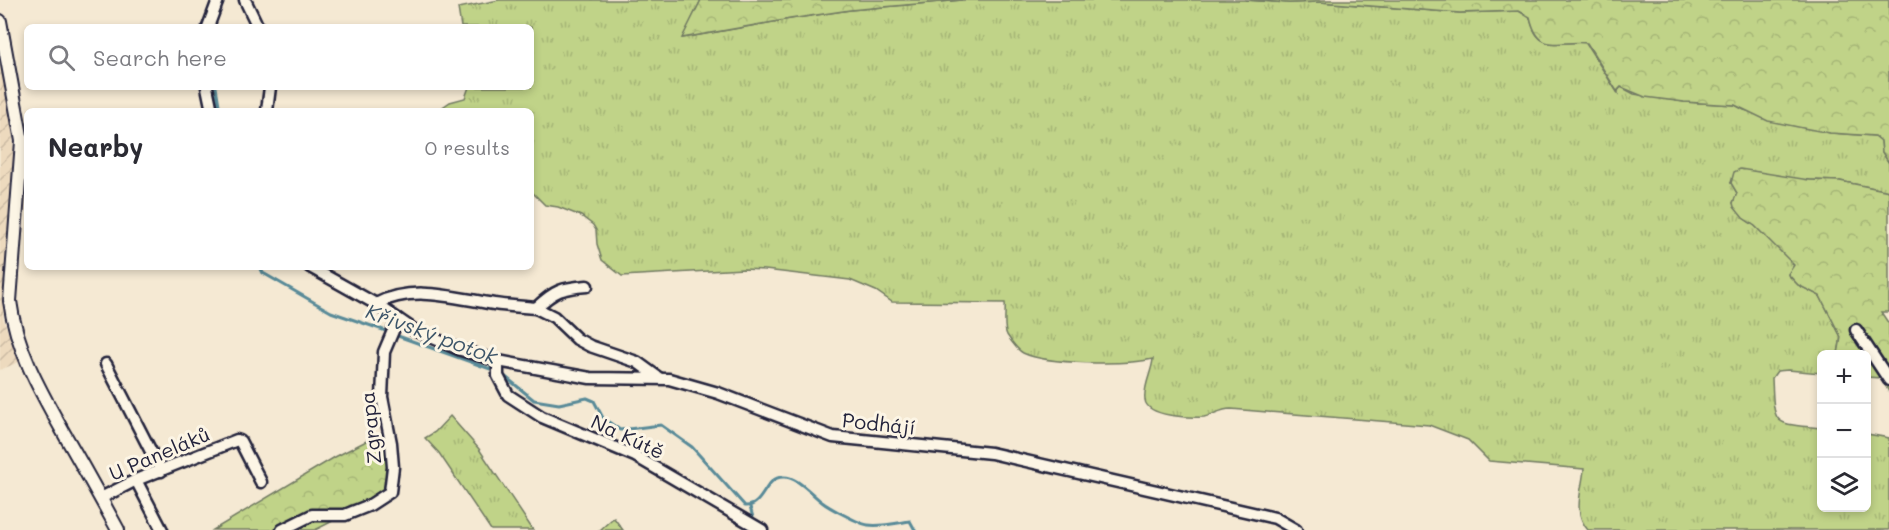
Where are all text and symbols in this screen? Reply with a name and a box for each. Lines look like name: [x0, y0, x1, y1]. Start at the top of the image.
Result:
search box: [24, 24, 534, 90]
icon: search: [45, 41, 78, 74]
text: Search here: [93, 43, 227, 72]
text: Nearby: [48, 130, 143, 164]
text: 0 results: [425, 134, 510, 160]
water label: Křivský potok: [362, 297, 502, 370]
map controls: [1817, 350, 1871, 512]
button: +: [1817, 350, 1871, 404]
street label: Zgrapa: [353, 391, 387, 465]
button: −: [1817, 404, 1871, 458]
street label: Podhájí: [841, 406, 917, 440]
street label: Na Kútě: [587, 408, 669, 464]
street label: U Paneláků: [105, 420, 213, 486]
button: layers: [1817, 458, 1871, 512]

